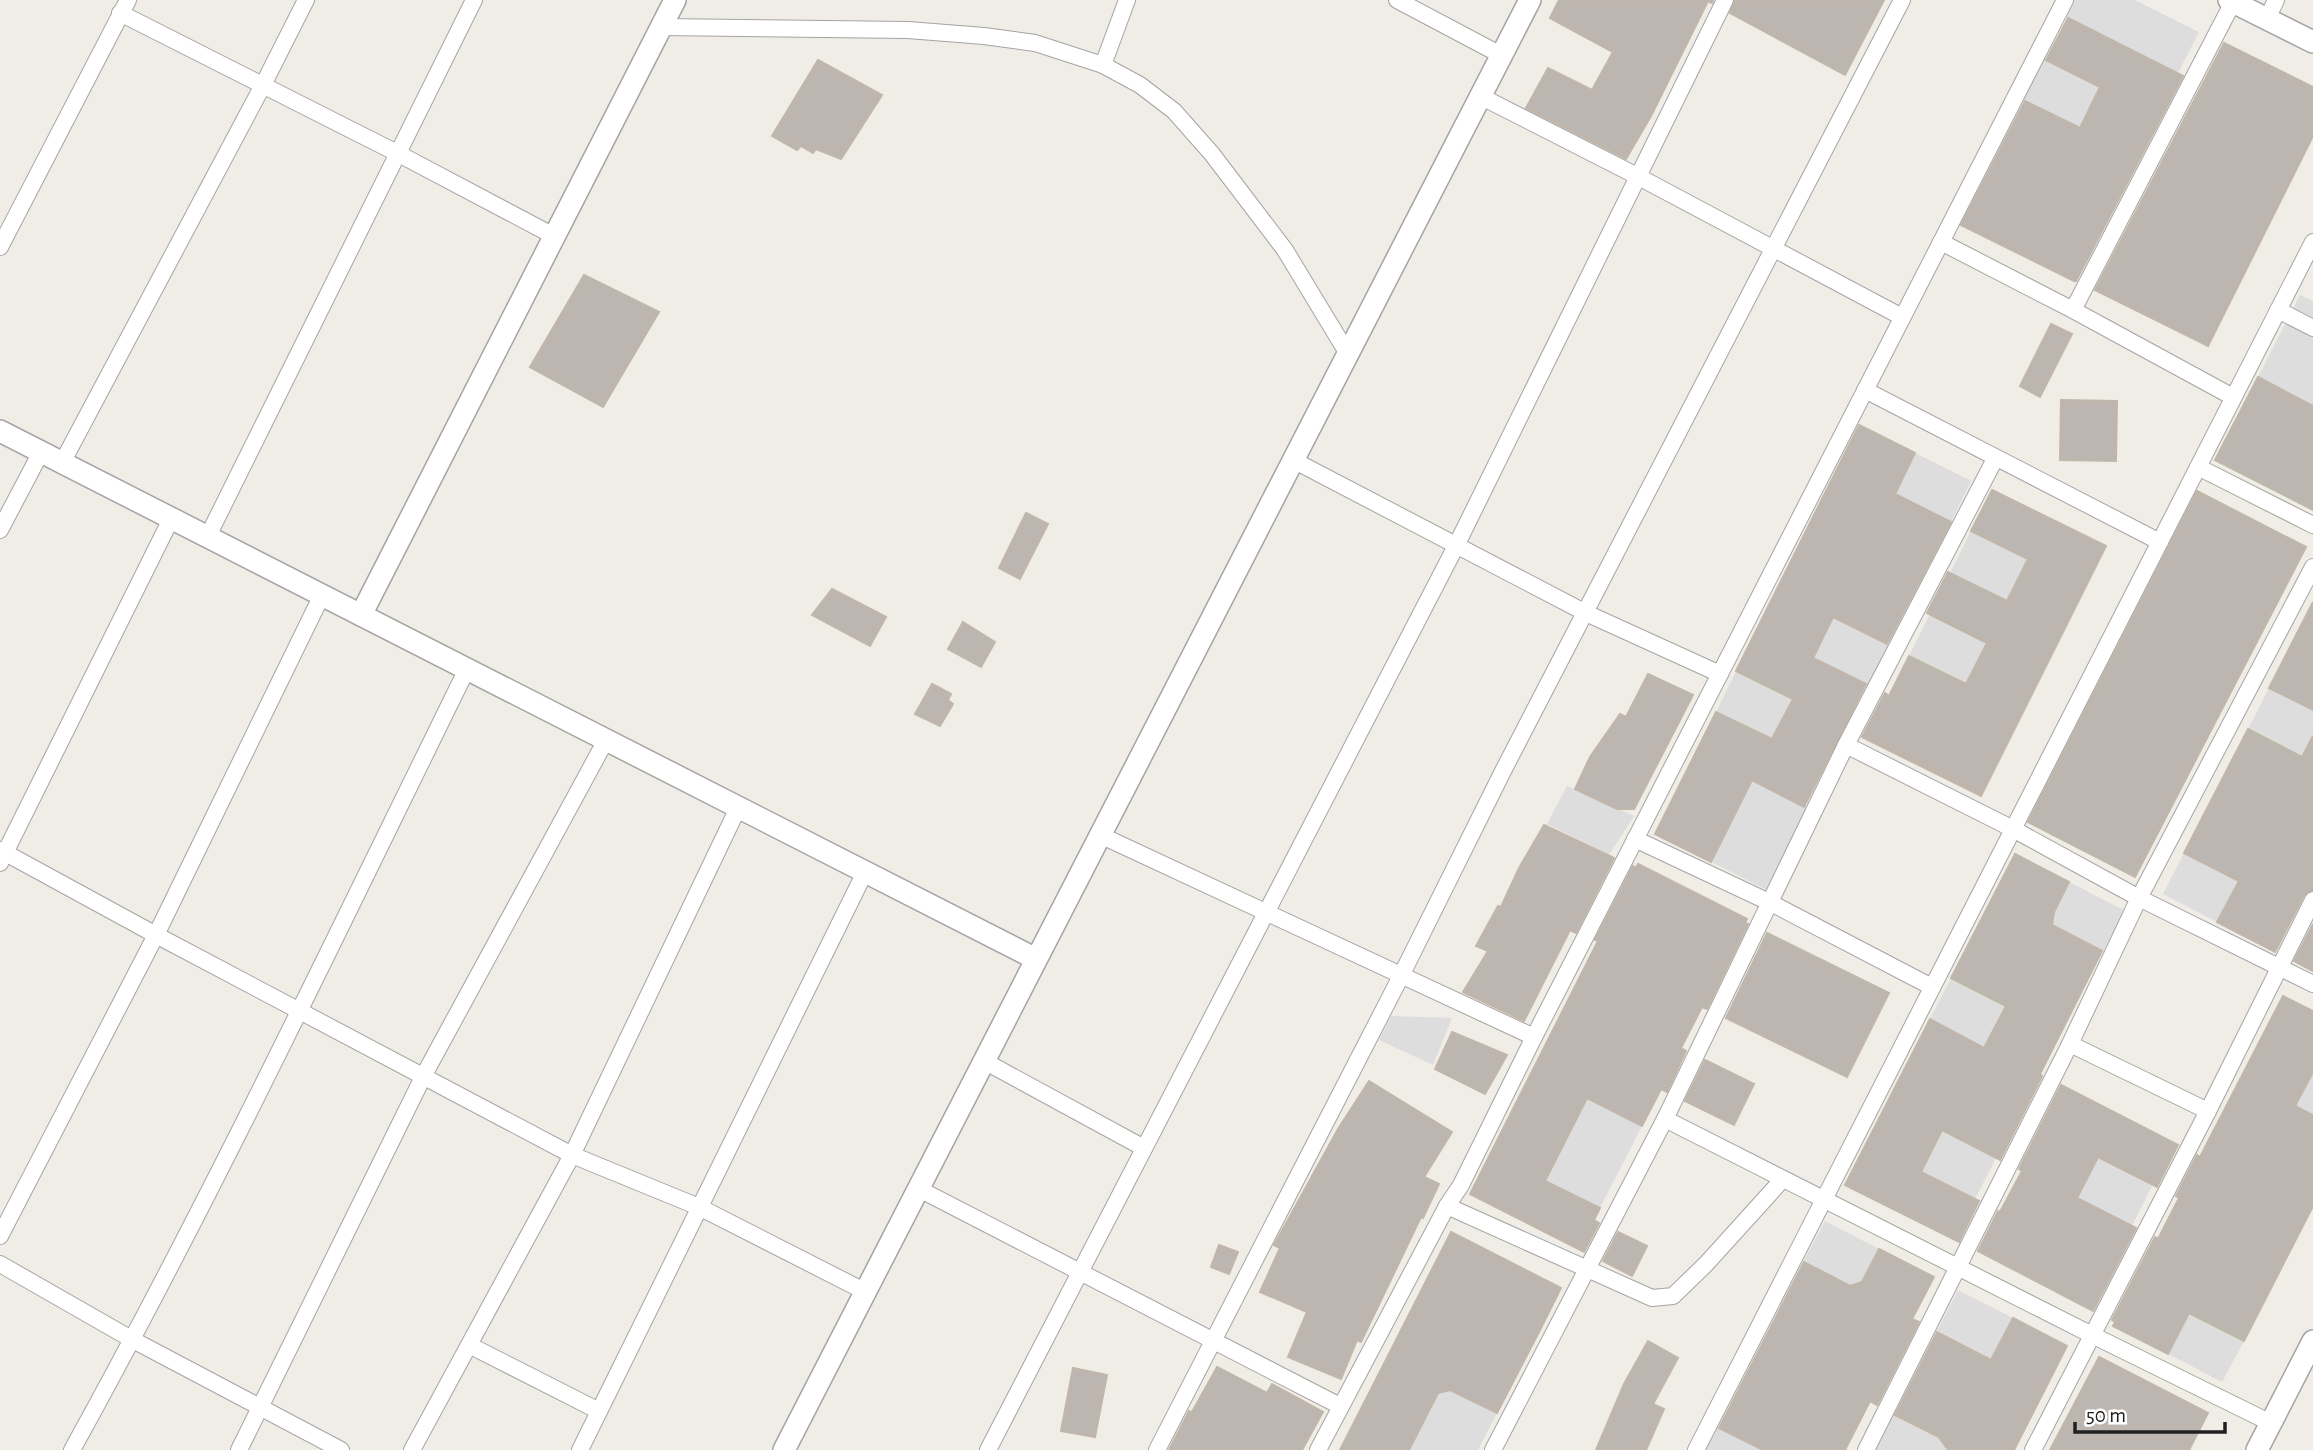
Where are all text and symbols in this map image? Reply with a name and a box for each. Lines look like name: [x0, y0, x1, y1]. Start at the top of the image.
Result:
scale bar: [2075, 1390, 2226, 1434]
text: 50 m: [2086, 1405, 2126, 1426]

